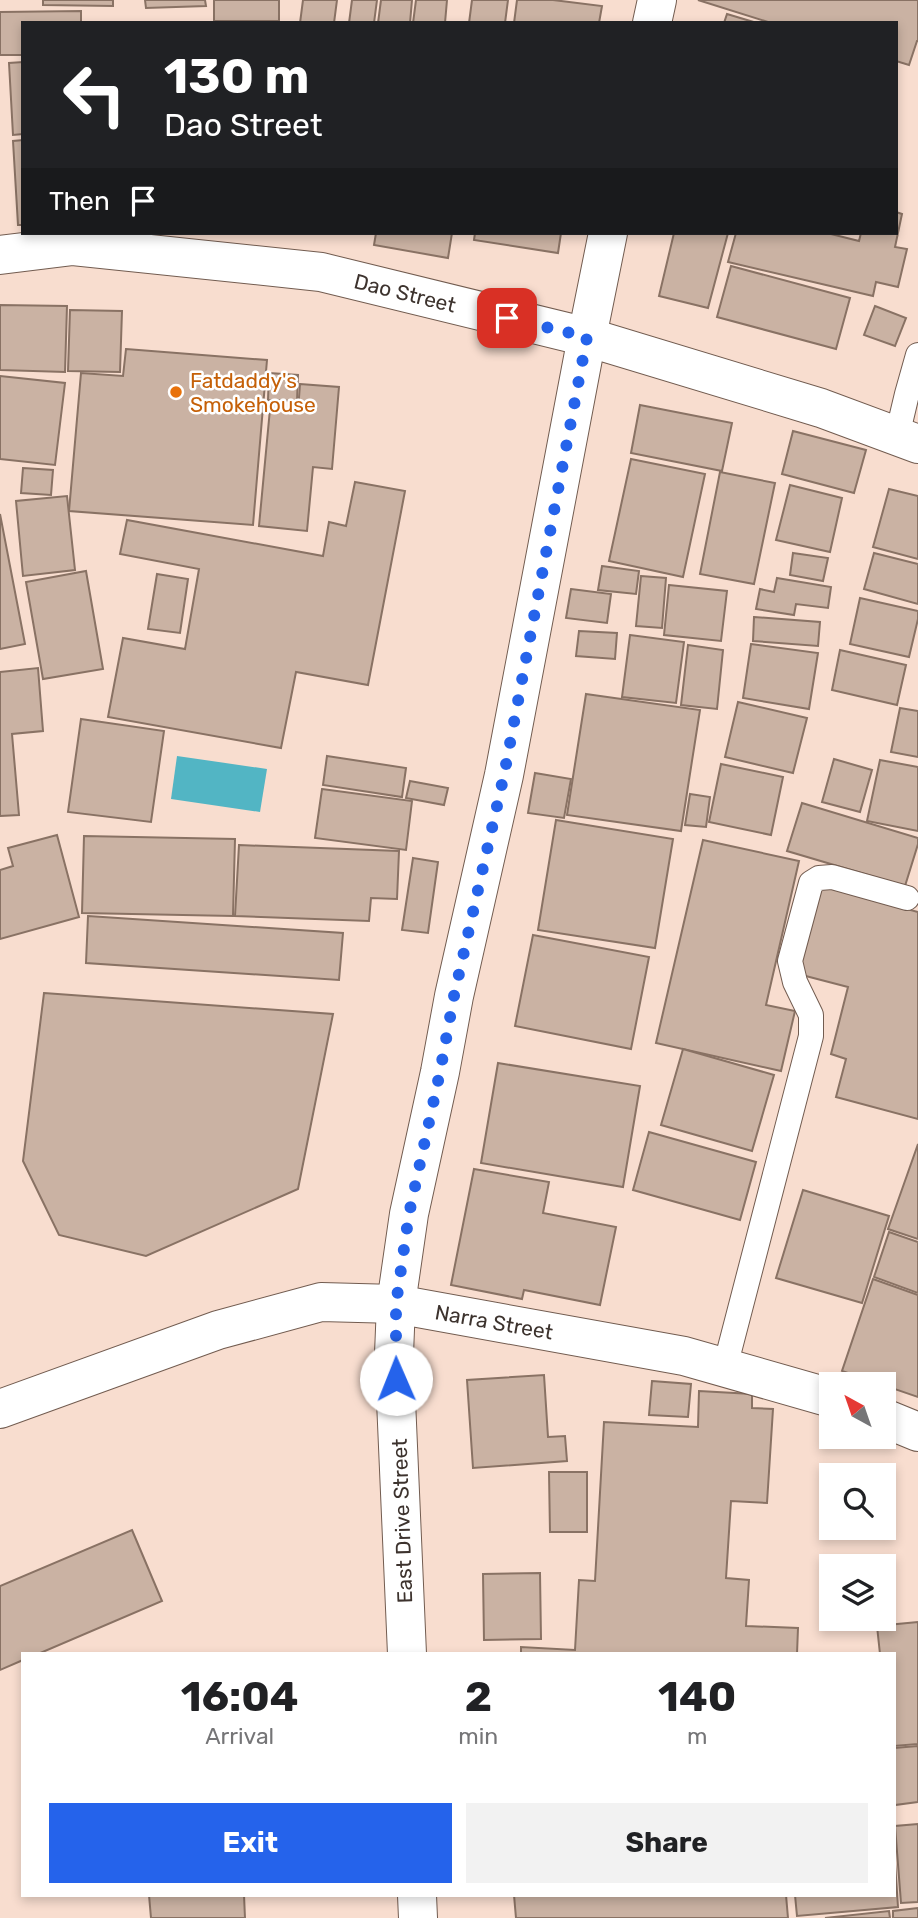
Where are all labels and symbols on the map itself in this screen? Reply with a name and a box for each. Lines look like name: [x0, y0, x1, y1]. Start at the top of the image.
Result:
street label: Dao Street: [352, 268, 458, 318]
pin: [477, 288, 537, 348]
place label: Fatdaddy's Smokehouse: [190, 368, 316, 417]
marker: Fatdaddy's Smokehouse: [168, 384, 184, 400]
street label: Narra Street: [433, 1299, 555, 1345]
position arrow: [359, 1342, 433, 1416]
north arrow: [819, 1372, 896, 1449]
street label: East Drive Street: [387, 1438, 417, 1604]

